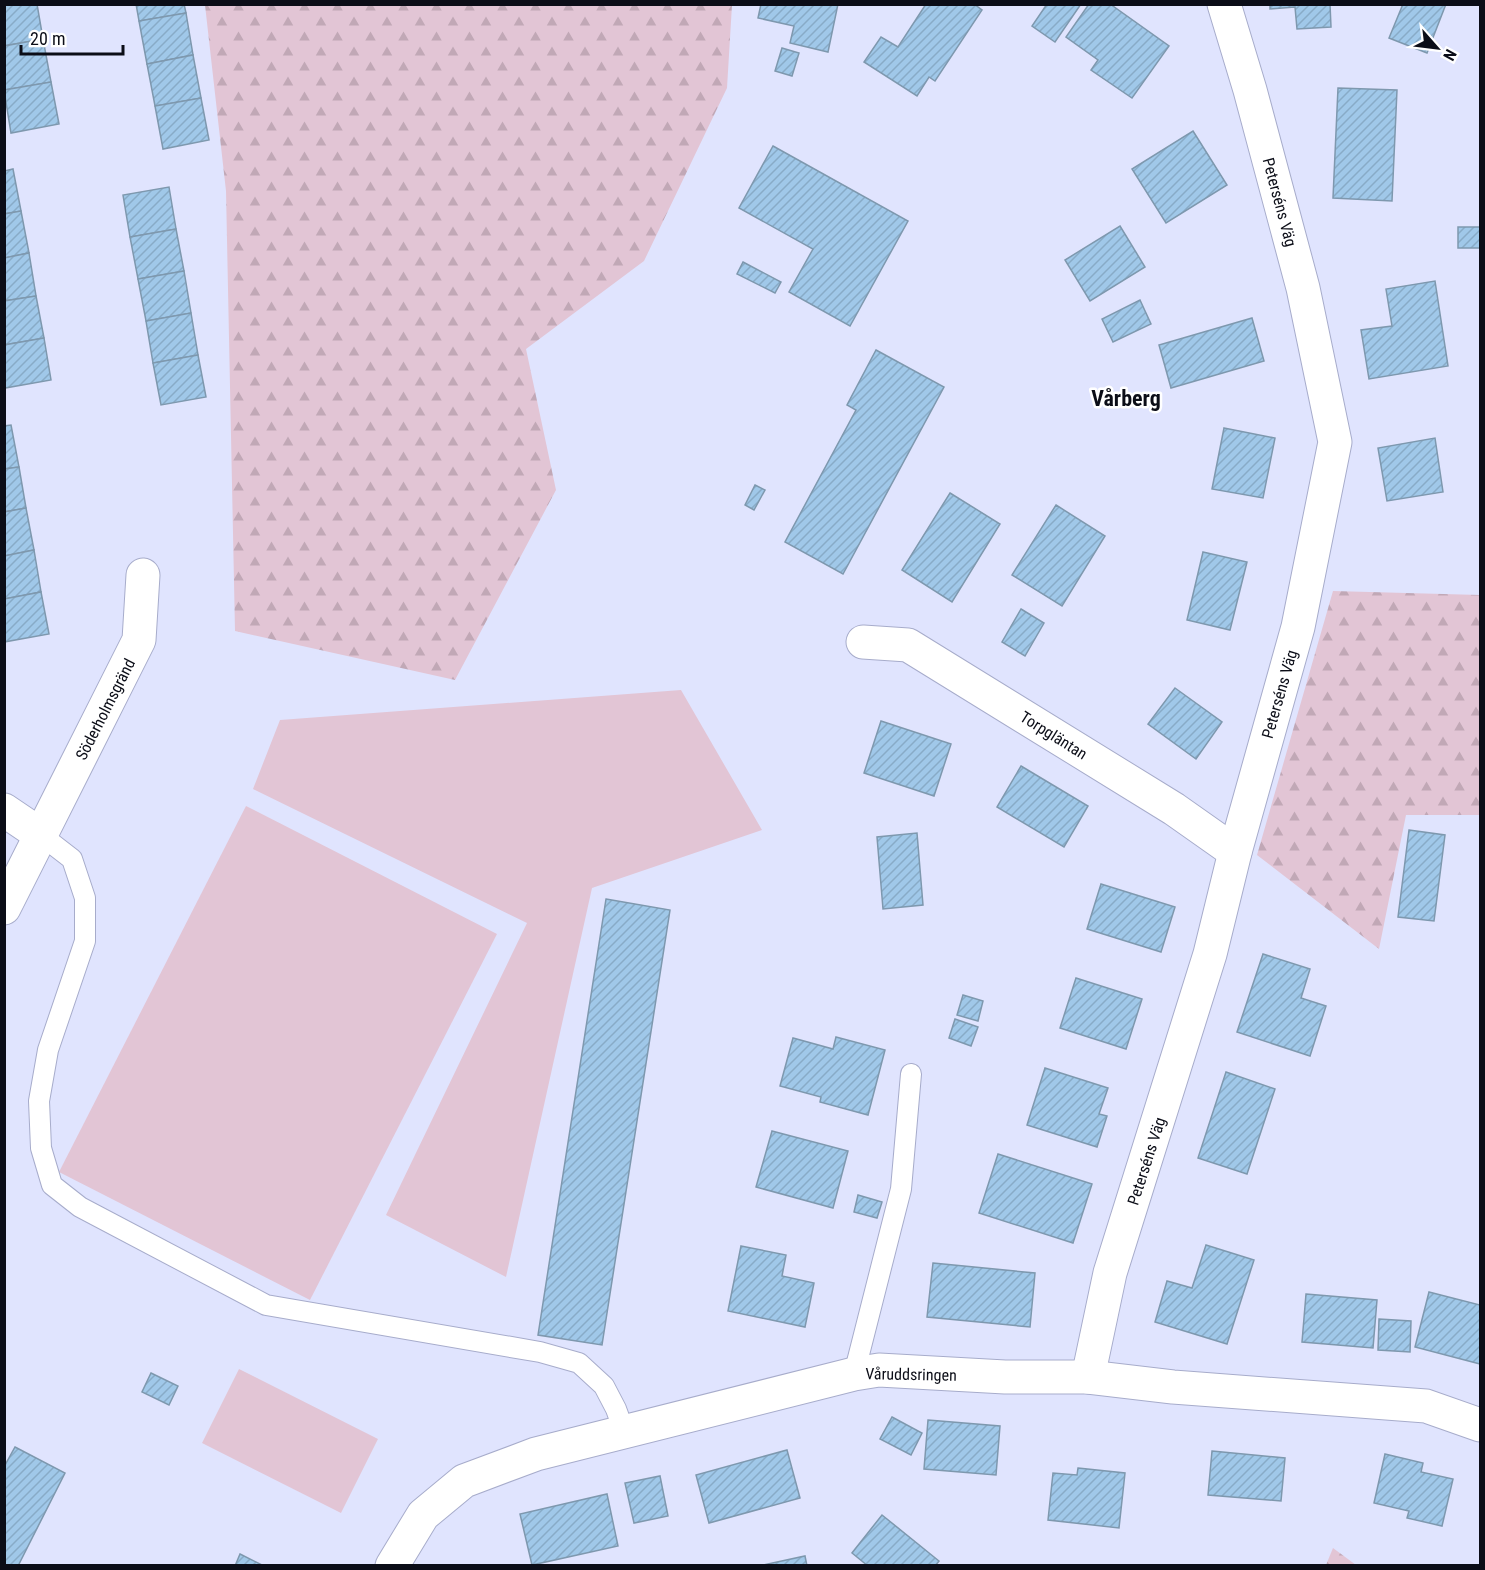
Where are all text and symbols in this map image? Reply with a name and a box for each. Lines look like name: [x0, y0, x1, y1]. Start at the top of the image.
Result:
scale bar: [21, 18, 123, 56]
north arrow: [1407, 18, 1467, 78]
text: 20 m: [30, 28, 65, 49]
text: N: [1439, 46, 1460, 64]
street label: Peterséns Väg: [1259, 156, 1300, 249]
district label: Vårberg: [1091, 386, 1161, 411]
street label: Peterséns Väg: [1258, 648, 1301, 741]
street label: Söderholmsgränd: [72, 655, 139, 763]
street label: Torpgläntan: [1017, 707, 1091, 763]
street label: Peterséns Väg: [1123, 1115, 1170, 1207]
street label: Våruddsringen: [865, 1364, 957, 1385]

